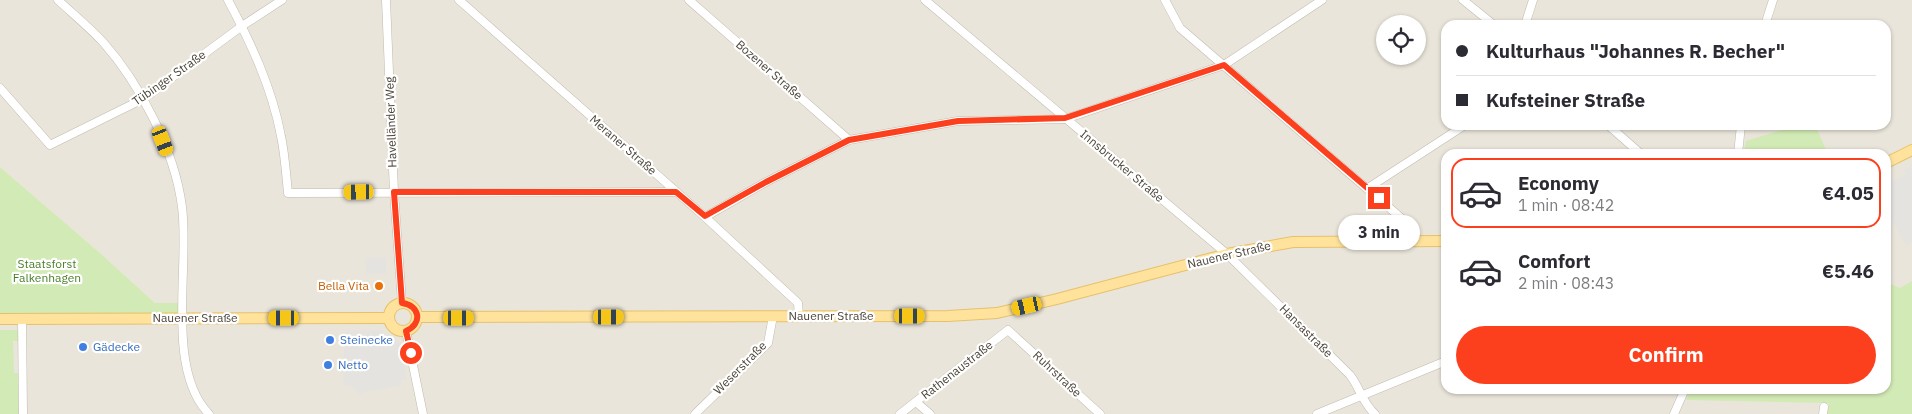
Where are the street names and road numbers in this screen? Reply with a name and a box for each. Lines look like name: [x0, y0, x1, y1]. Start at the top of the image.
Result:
street label: Bozener Straße: [733, 37, 806, 103]
street label: Tübinger Straße: [129, 47, 209, 108]
street label: Havelländer Weg: [381, 76, 400, 168]
street label: Meraner Straße: [587, 111, 660, 178]
street label: Innsbrucker Straße: [1077, 126, 1168, 205]
street label: Nauener Straße: [1186, 238, 1272, 271]
street label: Hansastraße: [1277, 301, 1336, 361]
street label: Nauener Straße: [788, 308, 874, 323]
street label: Nauener Straße: [152, 310, 238, 325]
street label: Rathenaustraße: [918, 337, 996, 402]
street label: Weserstraße: [710, 338, 770, 397]
street label: Ruhrstraße: [1030, 347, 1085, 400]

